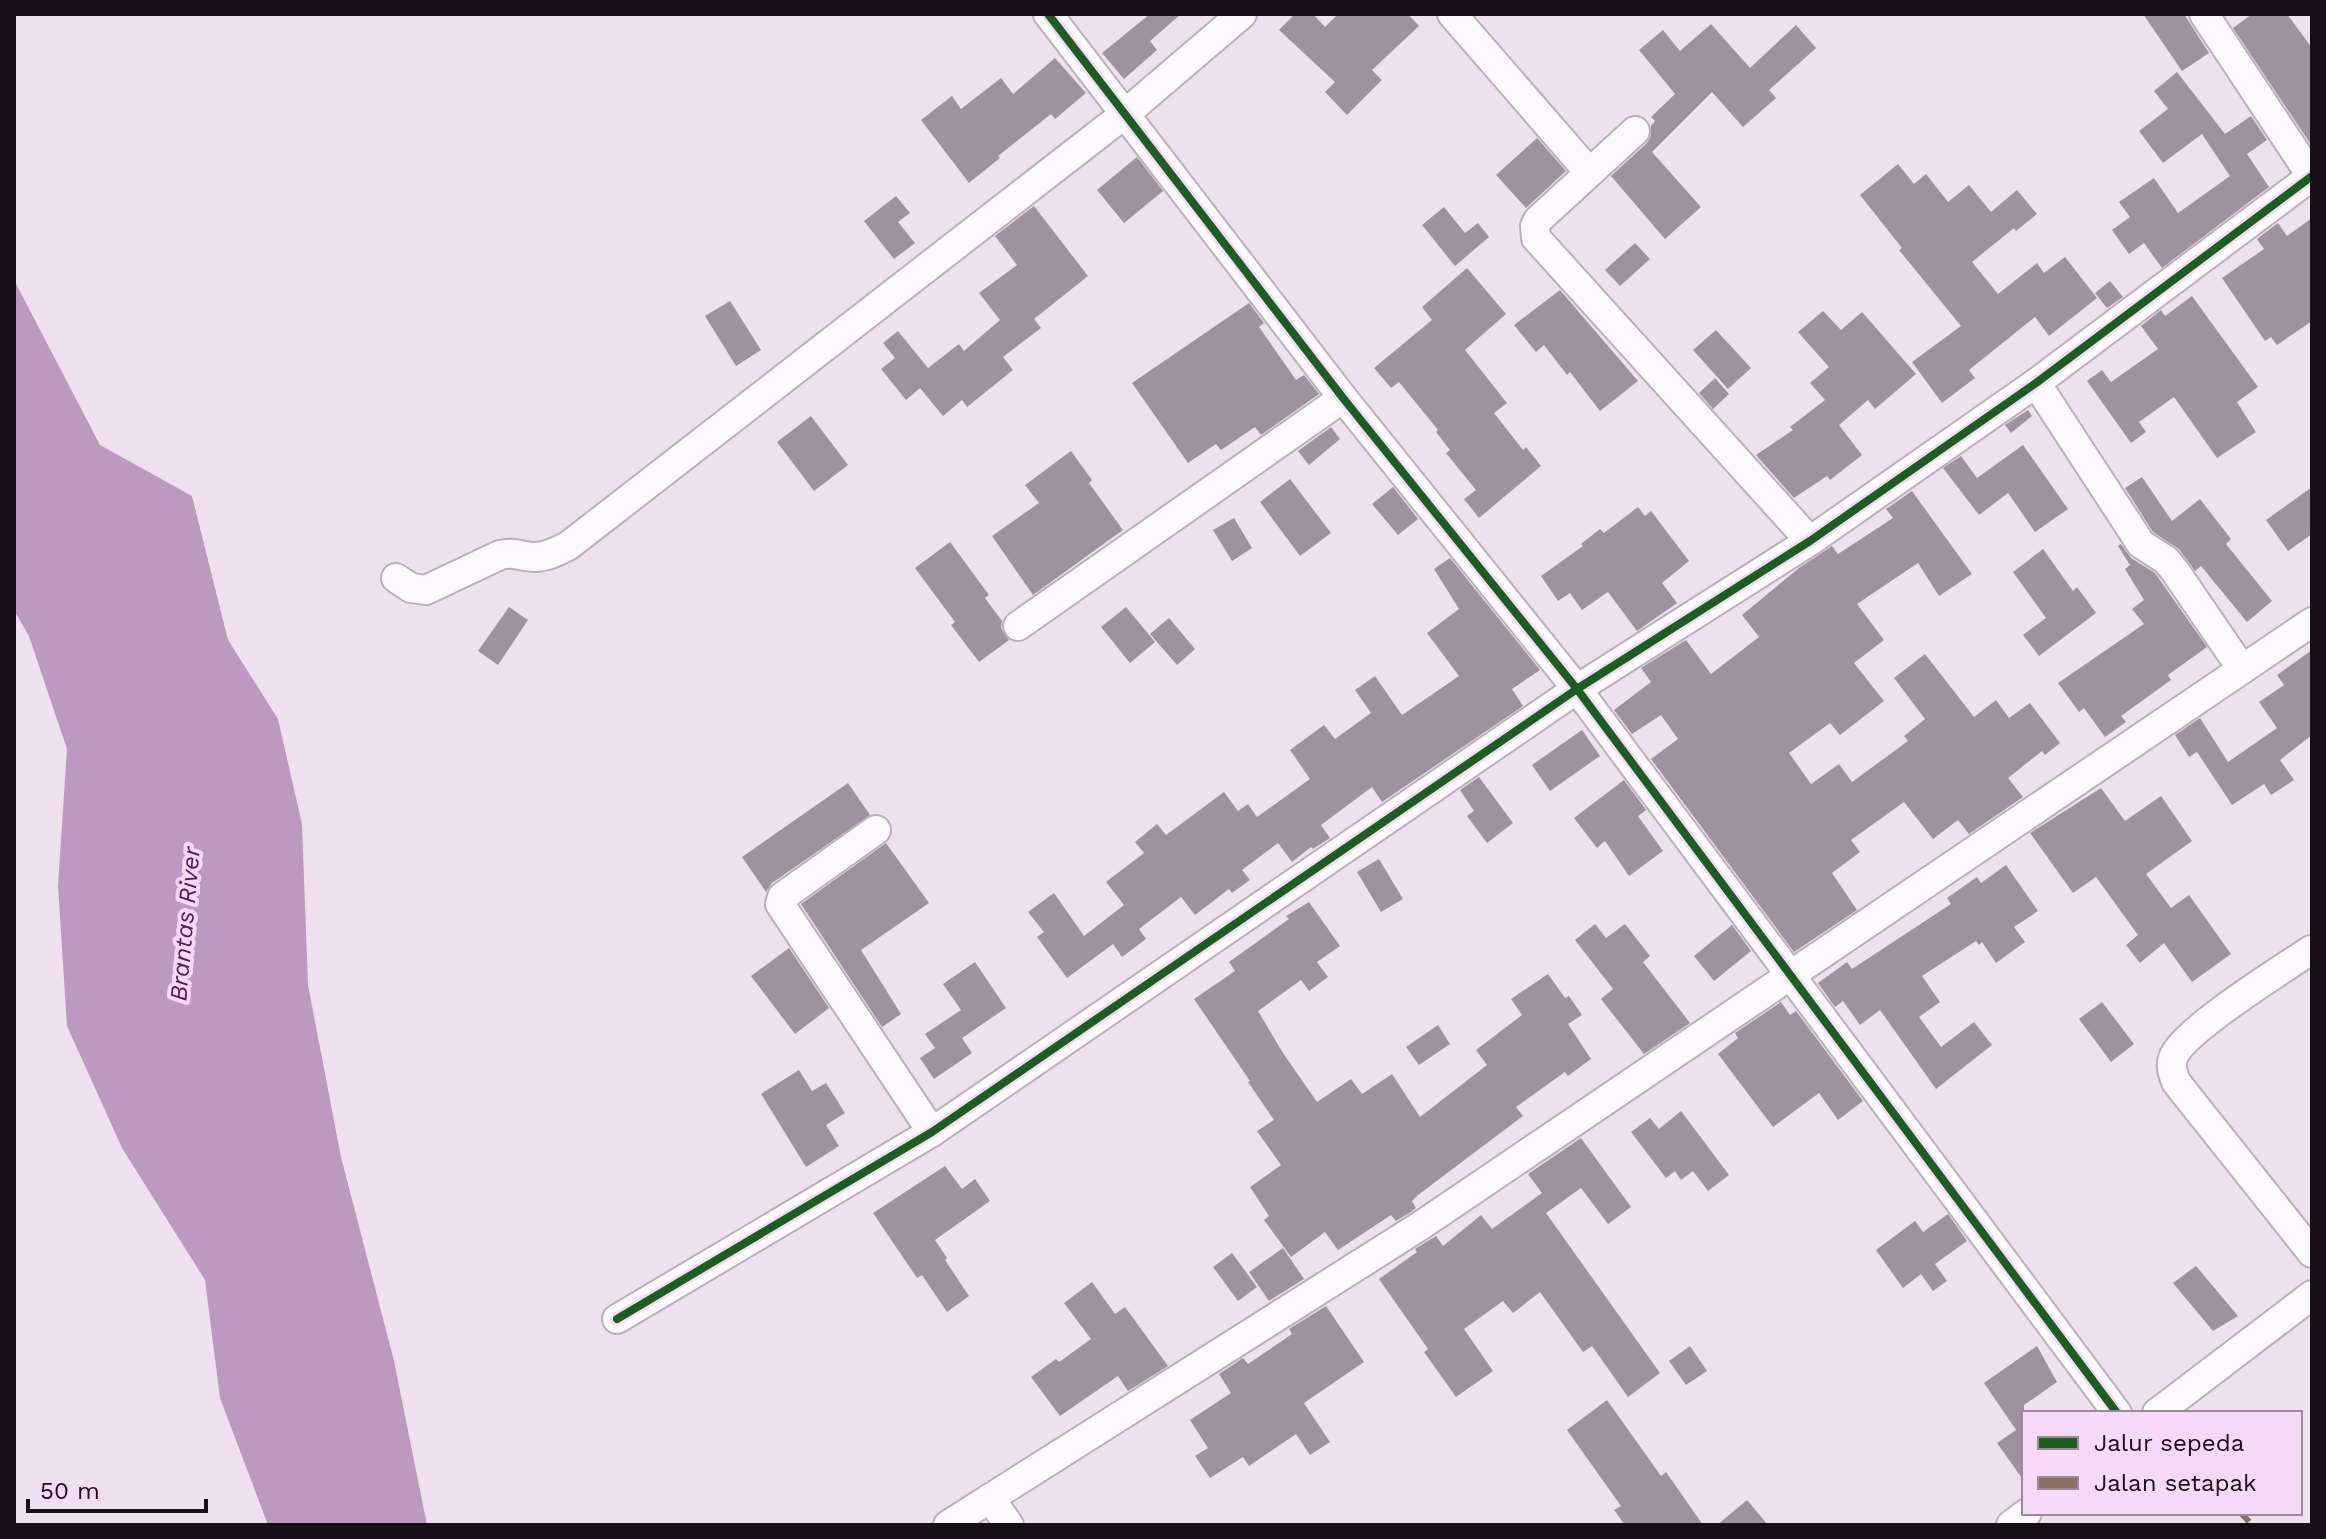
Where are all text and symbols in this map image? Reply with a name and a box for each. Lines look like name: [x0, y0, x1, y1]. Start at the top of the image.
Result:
water label: Brantas River: [164, 844, 206, 1002]
legend: [2022, 1411, 2302, 1515]
text: Jalur sepeda: [2094, 1429, 2244, 1457]
scale bar: [28, 1463, 206, 1513]
text: Jalan setapak: [2094, 1469, 2257, 1497]
text: 50 m: [40, 1477, 100, 1505]

